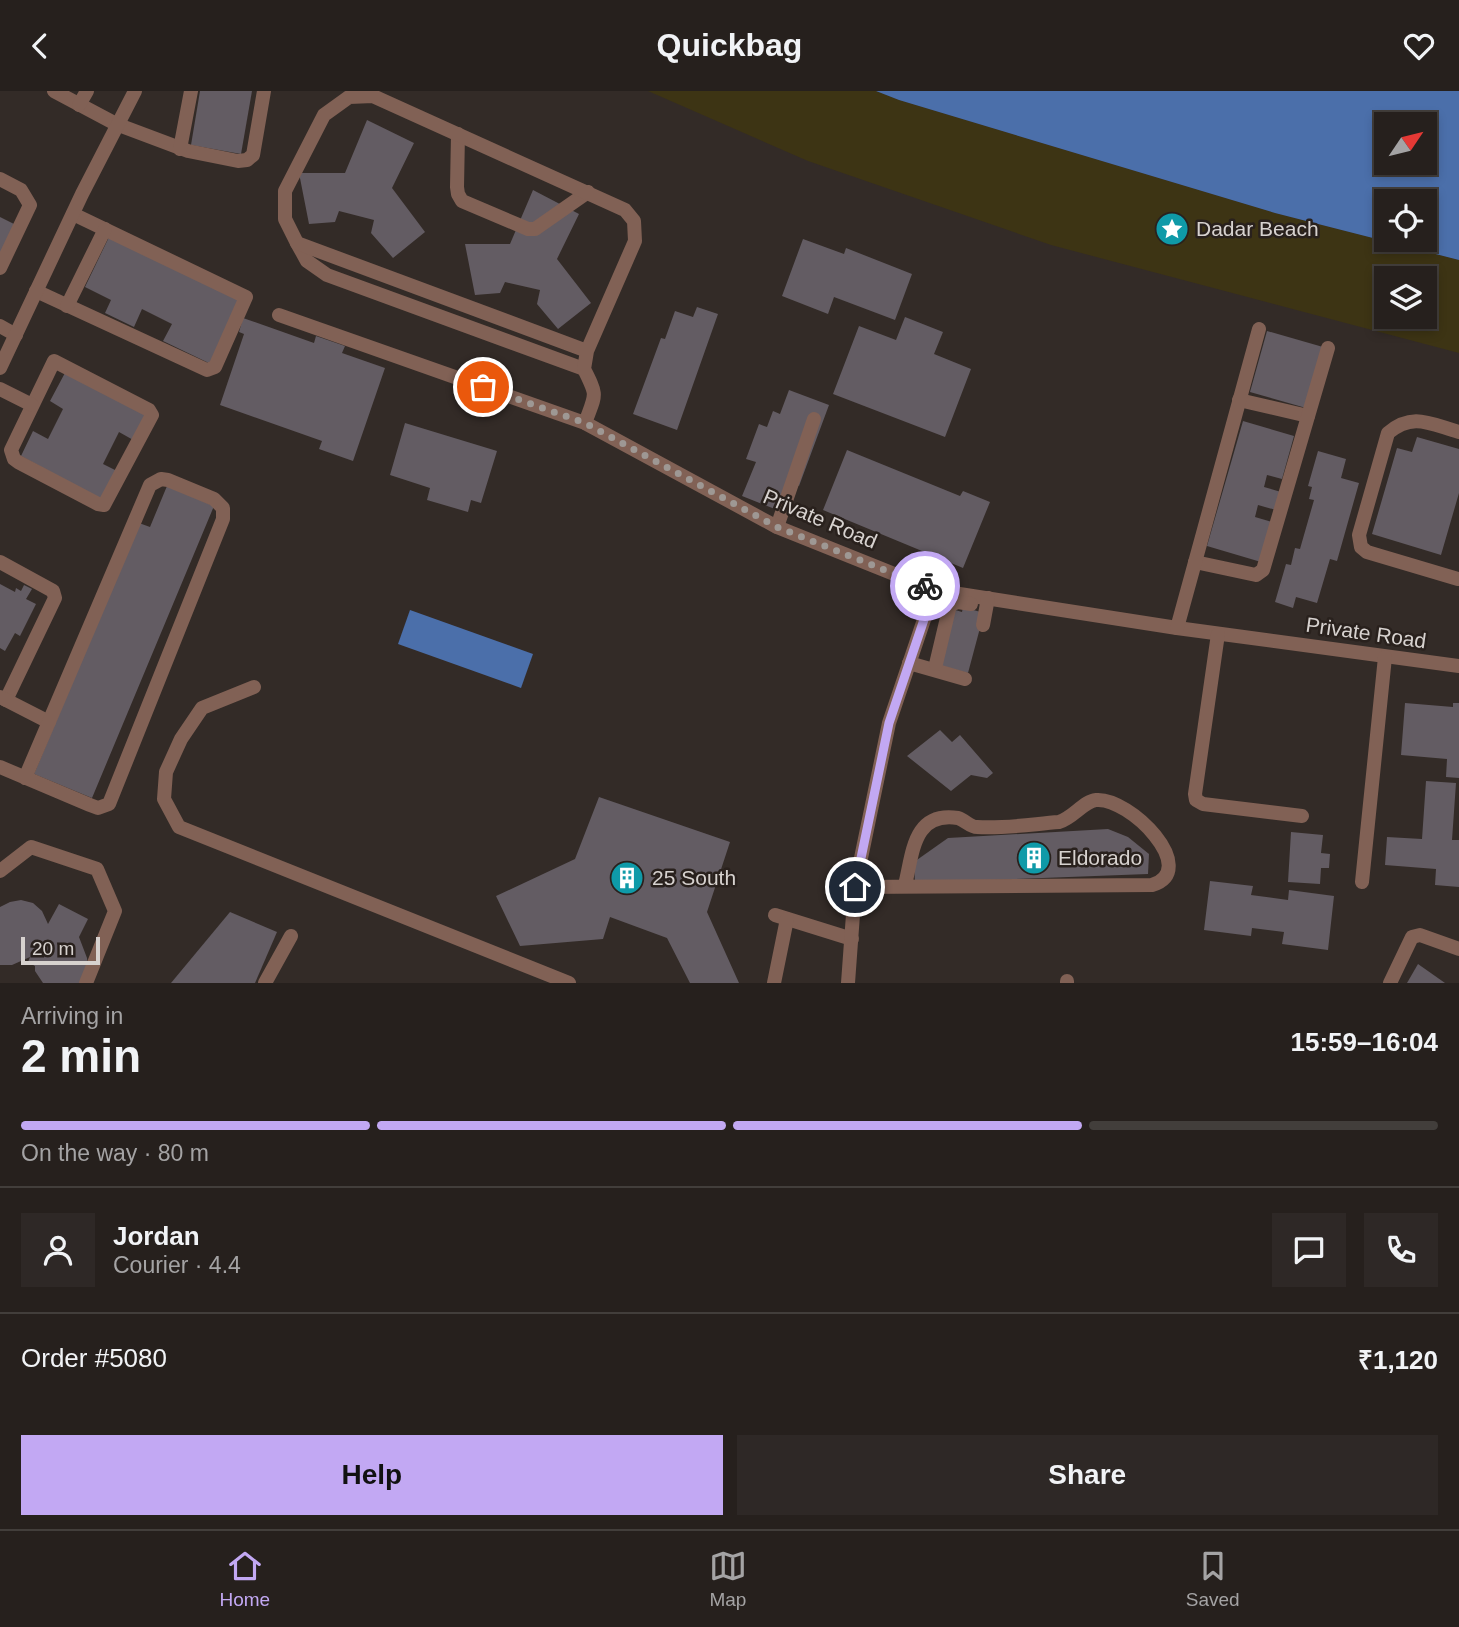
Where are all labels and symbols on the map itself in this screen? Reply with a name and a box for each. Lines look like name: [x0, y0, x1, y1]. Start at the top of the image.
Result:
north arrow: [1374, 112, 1437, 175]
place icon: Dadar Beach: [1153, 210, 1191, 248]
place label: Dadar Beach: [1196, 217, 1319, 240]
pin: [453, 357, 513, 417]
street label: Private Road: [760, 484, 881, 553]
courier: [890, 551, 960, 621]
street label: Private Road: [1304, 613, 1428, 652]
building icon: Eldorado: [1015, 839, 1053, 877]
place label: Eldorado: [1058, 846, 1142, 869]
pin: [825, 857, 885, 917]
building icon: 25 South: [608, 859, 646, 897]
place label: 25 South: [652, 866, 736, 889]
scale bar: [21, 934, 100, 966]

